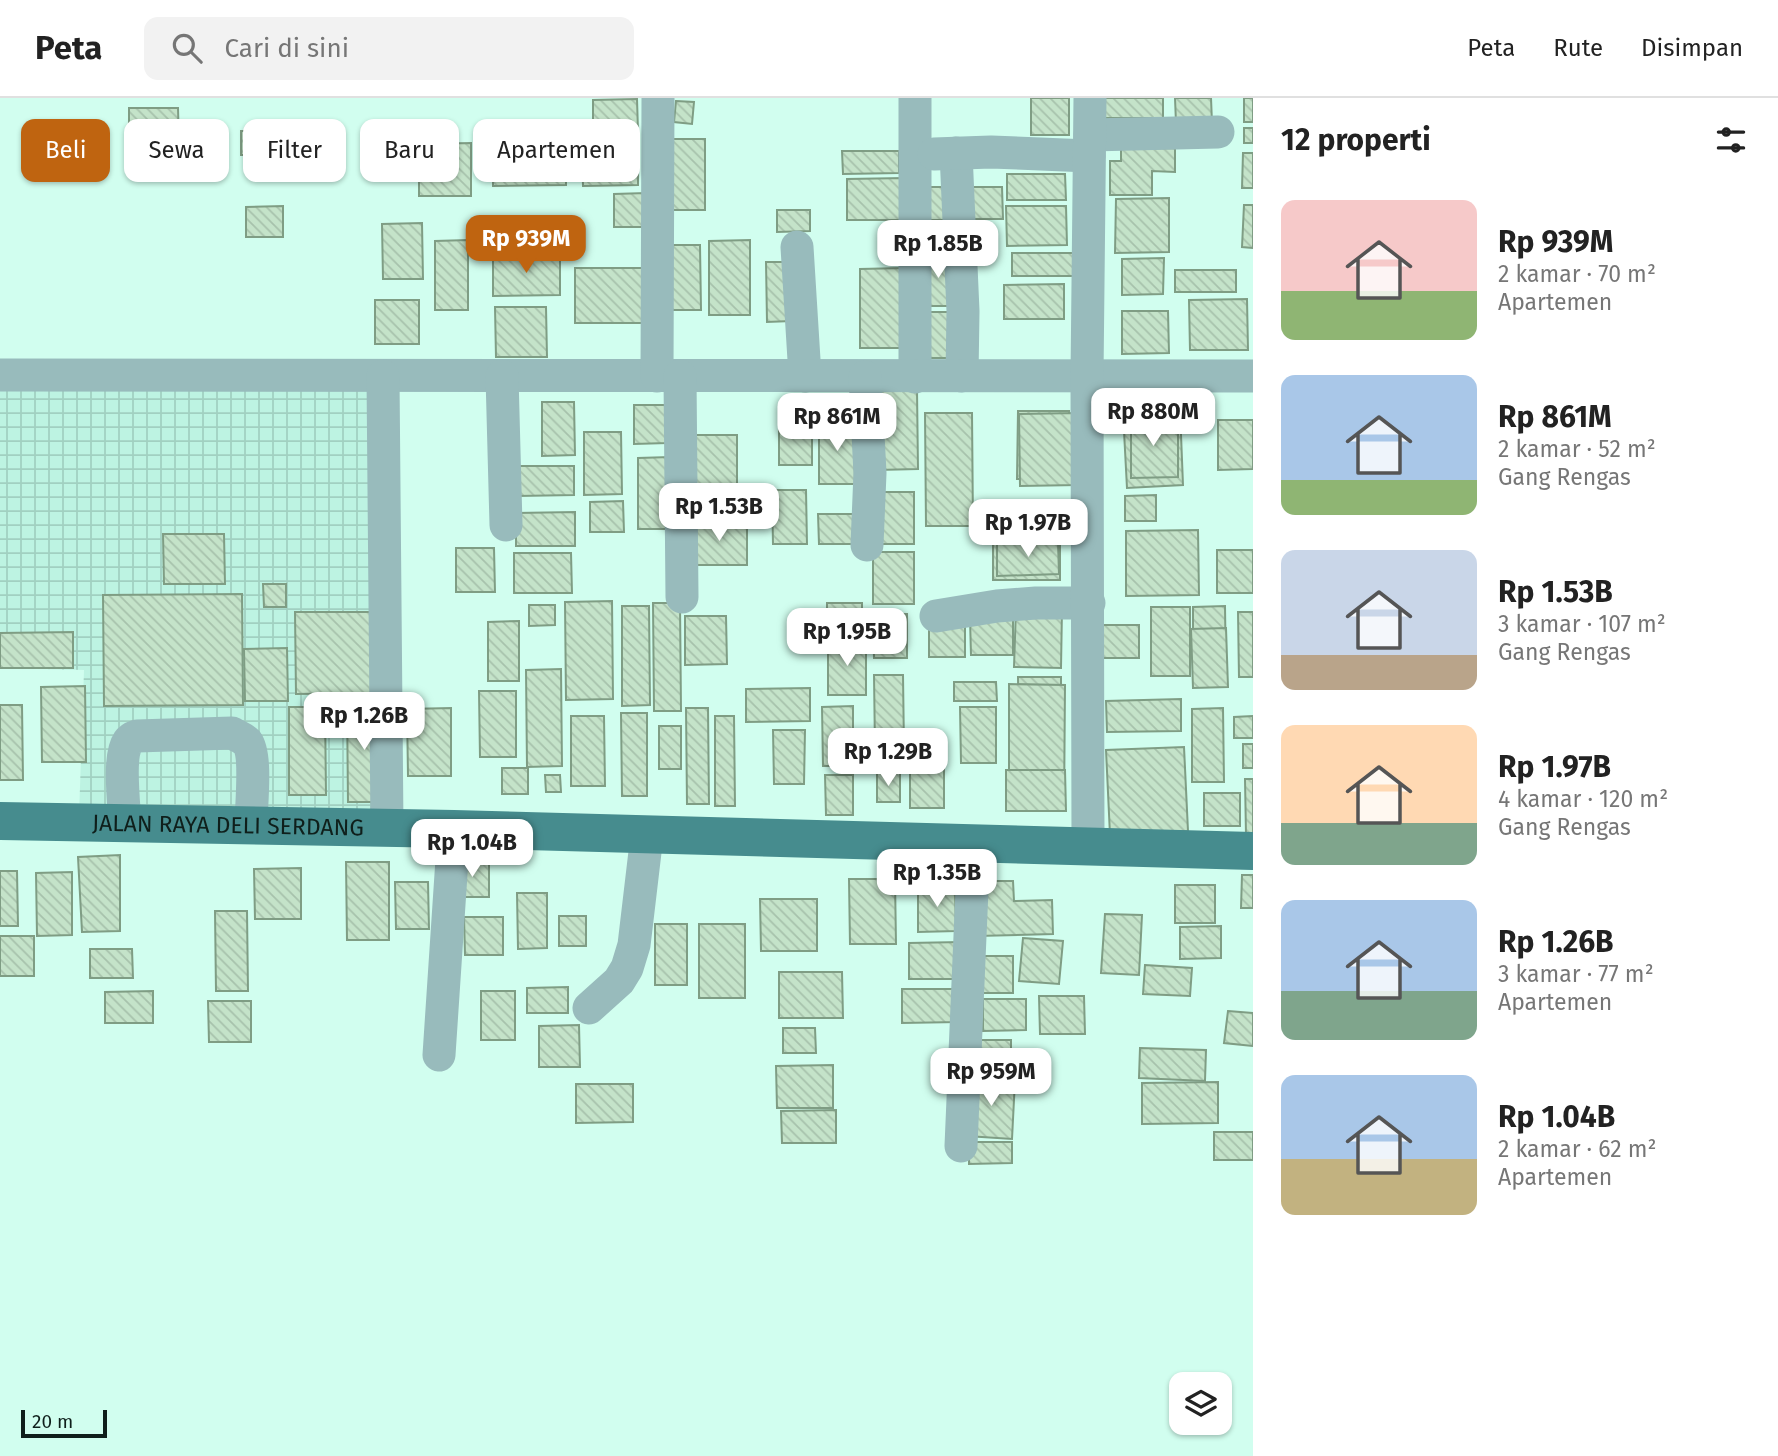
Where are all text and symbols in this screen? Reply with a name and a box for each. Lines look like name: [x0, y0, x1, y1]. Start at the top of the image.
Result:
search box: [144, 17, 634, 80]
text: Peta: [35, 28, 102, 68]
icon: search: [168, 29, 206, 67]
text: Cari di sini: [224, 33, 349, 64]
text: Peta: [1467, 34, 1515, 62]
text: Rute: [1553, 34, 1603, 62]
text: Disimpan: [1641, 34, 1743, 62]
chip: Beli: [21, 119, 110, 182]
chip: Sewa: [124, 119, 229, 182]
chip: Filter: [243, 119, 346, 182]
chip: Baru: [360, 119, 459, 182]
chip: Apartemen: [473, 119, 640, 182]
icon: filters: [1712, 121, 1750, 159]
text: 12 properti: [1281, 122, 1431, 158]
pin: Rp 939M: [461, 216, 591, 275]
pin: Rp 1.85B: [866, 220, 1010, 280]
text: Rp 939M: [482, 224, 570, 252]
text: Rp 939M: [1498, 224, 1613, 260]
icon: home: [1337, 228, 1421, 312]
text: Rp 1.85B: [893, 229, 983, 257]
text: 2 kamar · 70 m²: [1498, 260, 1656, 288]
text: Apartemen: [1498, 288, 1612, 316]
pin: Rp 880M: [1088, 388, 1218, 448]
pin: Rp 861M: [772, 394, 902, 453]
text: Rp 880M: [1107, 397, 1199, 425]
text: Rp 861M: [1498, 399, 1612, 435]
text: Rp 861M: [793, 402, 881, 430]
icon: home: [1337, 403, 1421, 487]
text: 2 kamar · 52 m²: [1498, 435, 1656, 463]
text: Gang Rengas: [1498, 463, 1631, 491]
pin: Rp 1.53B: [647, 484, 791, 543]
text: Rp 1.53B: [675, 492, 763, 520]
pin: Rp 1.97B: [956, 500, 1100, 559]
text: Rp 1.97B: [985, 508, 1071, 536]
text: Rp 1.53B: [1498, 574, 1613, 610]
icon: home: [1337, 578, 1421, 662]
pin: Rp 1.95B: [775, 608, 919, 668]
text: 3 kamar · 107 m²: [1498, 610, 1666, 638]
text: Rp 1.95B: [803, 617, 891, 645]
text: Gang Rengas: [1498, 638, 1631, 666]
pin: Rp 1.26B: [292, 692, 436, 752]
text: Rp 1.26B: [320, 701, 408, 729]
pin: Rp 1.29B: [816, 728, 960, 788]
text: Rp 1.29B: [844, 737, 932, 765]
text: Rp 1.97B: [1498, 749, 1611, 785]
icon: home: [1337, 753, 1421, 837]
text: 4 kamar · 120 m²: [1498, 785, 1668, 813]
street label: JALAN RAYA DELI SERDANG: [92, 809, 364, 841]
text: Gang Rengas: [1498, 813, 1631, 841]
pin: Rp 1.04B: [400, 820, 544, 879]
text: Rp 1.04B: [427, 828, 517, 856]
pin: Rp 1.35B: [865, 850, 1009, 909]
text: Rp 1.35B: [893, 858, 981, 886]
text: Rp 1.26B: [1498, 924, 1614, 960]
icon: home: [1337, 928, 1421, 1012]
text: 3 kamar · 77 m²: [1498, 960, 1654, 988]
text: Apartemen: [1498, 988, 1612, 1016]
pin: Rp 959M: [926, 1048, 1056, 1108]
text: Rp 959M: [946, 1057, 1036, 1085]
text: Rp 1.04B: [1498, 1099, 1615, 1135]
icon: home: [1337, 1103, 1421, 1187]
text: 2 kamar · 62 m²: [1498, 1135, 1657, 1163]
text: Apartemen: [1498, 1163, 1612, 1191]
map controls: [1169, 1372, 1232, 1435]
button: layers: [1169, 1372, 1232, 1435]
scale bar: [21, 1407, 107, 1439]
text: 20 m: [32, 1410, 73, 1433]

